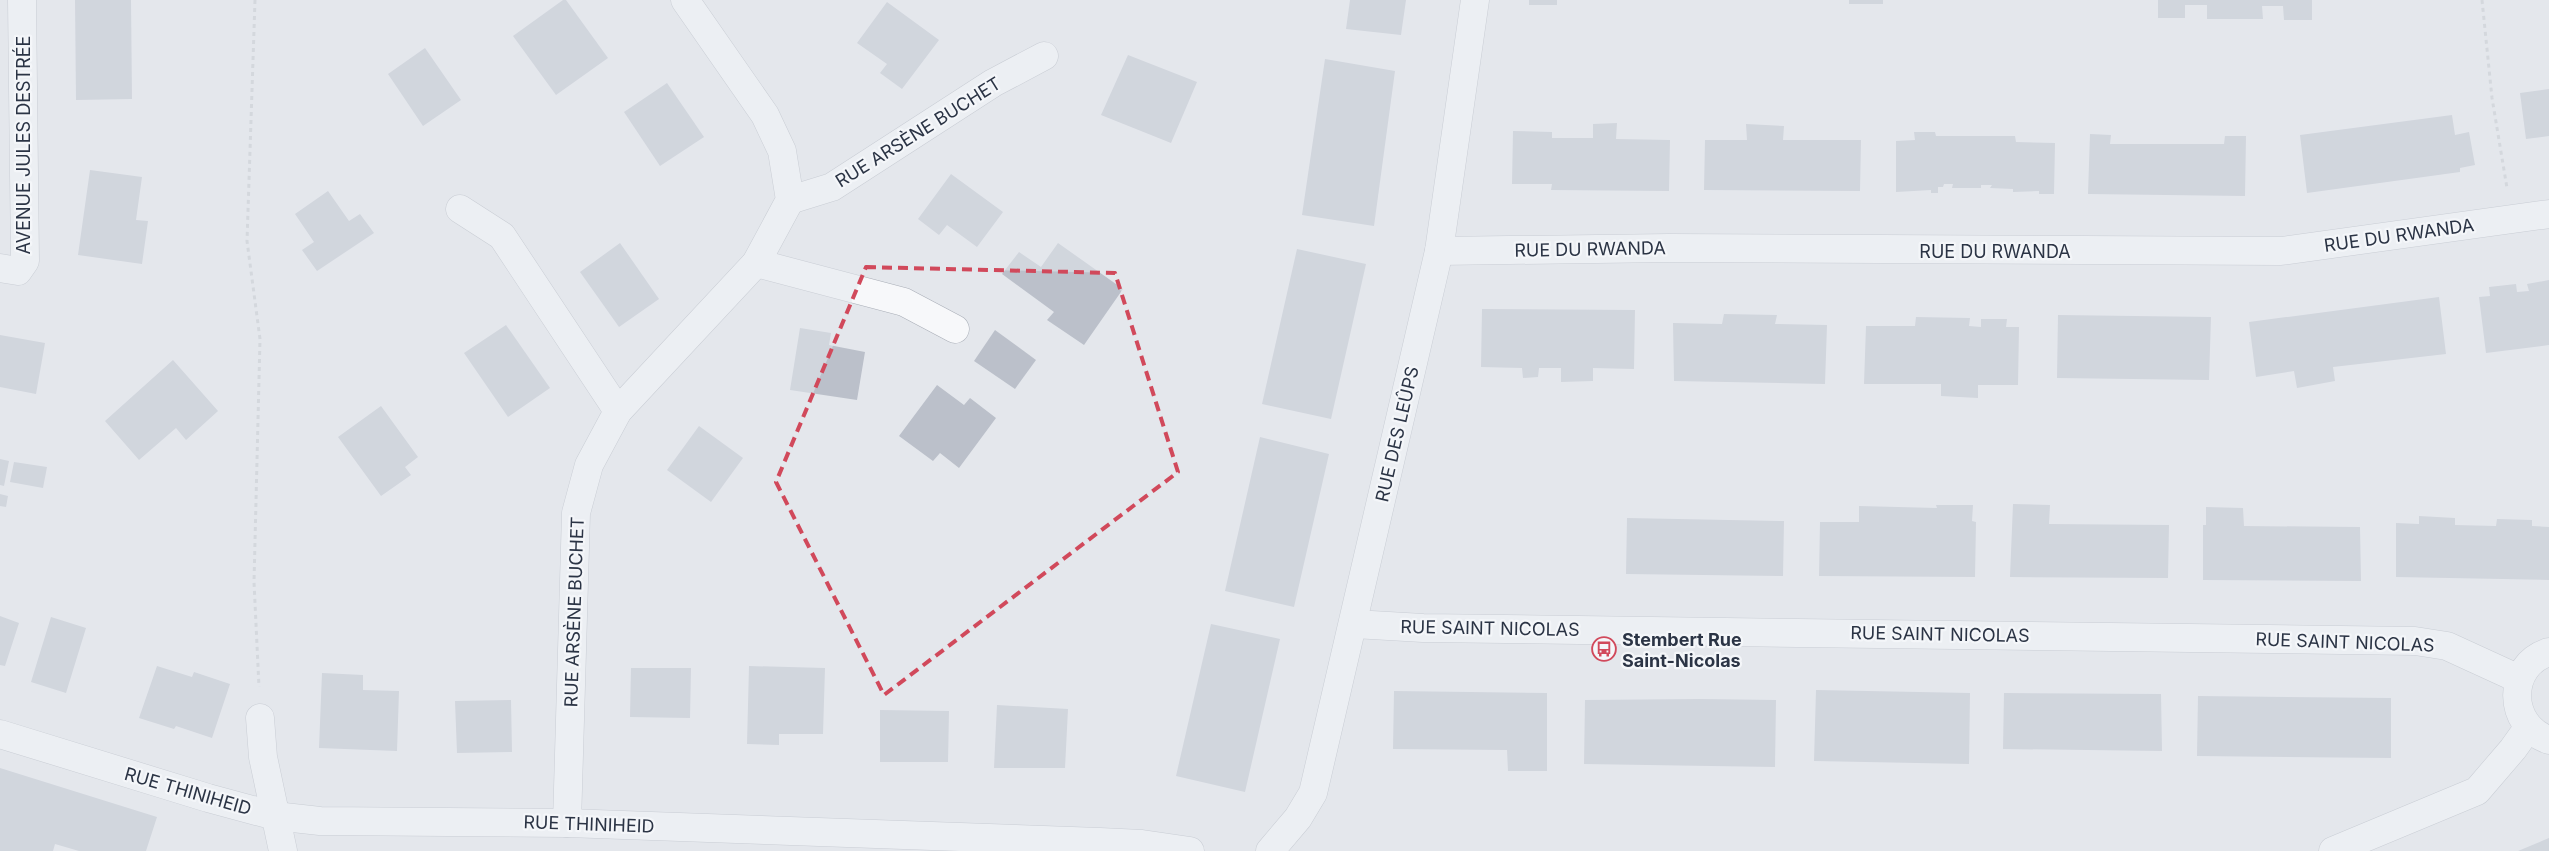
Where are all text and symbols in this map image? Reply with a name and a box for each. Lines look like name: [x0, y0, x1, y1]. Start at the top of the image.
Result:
street label: AVENUE JULES DESTRÉE: [12, 36, 34, 254]
street label: RUE ARSÈNE BUCHET: [831, 72, 1004, 191]
street label: RUE DU RWANDA: [2323, 214, 2475, 256]
street label: RUE DU RWANDA: [1514, 237, 1666, 261]
street label: RUE DU RWANDA: [1919, 241, 2071, 262]
street label: RUE DES LEÛPS: [1370, 364, 1423, 504]
street label: RUE ARSÈNE BUCHET: [559, 516, 588, 708]
street label: RUE SAINT NICOLAS: [1400, 616, 1580, 640]
street label: RUE SAINT NICOLAS: [1850, 622, 2030, 646]
street label: RUE SAINT NICOLAS: [2255, 628, 2435, 656]
place label: Stembert Rue Saint-Nicolas: [1622, 629, 1742, 671]
bus stop icon: Stembert Rue Saint-Nicolas: [1591, 636, 1617, 662]
street label: RUE THINIHEID: [122, 763, 254, 819]
street label: RUE THINIHEID: [523, 811, 655, 837]

